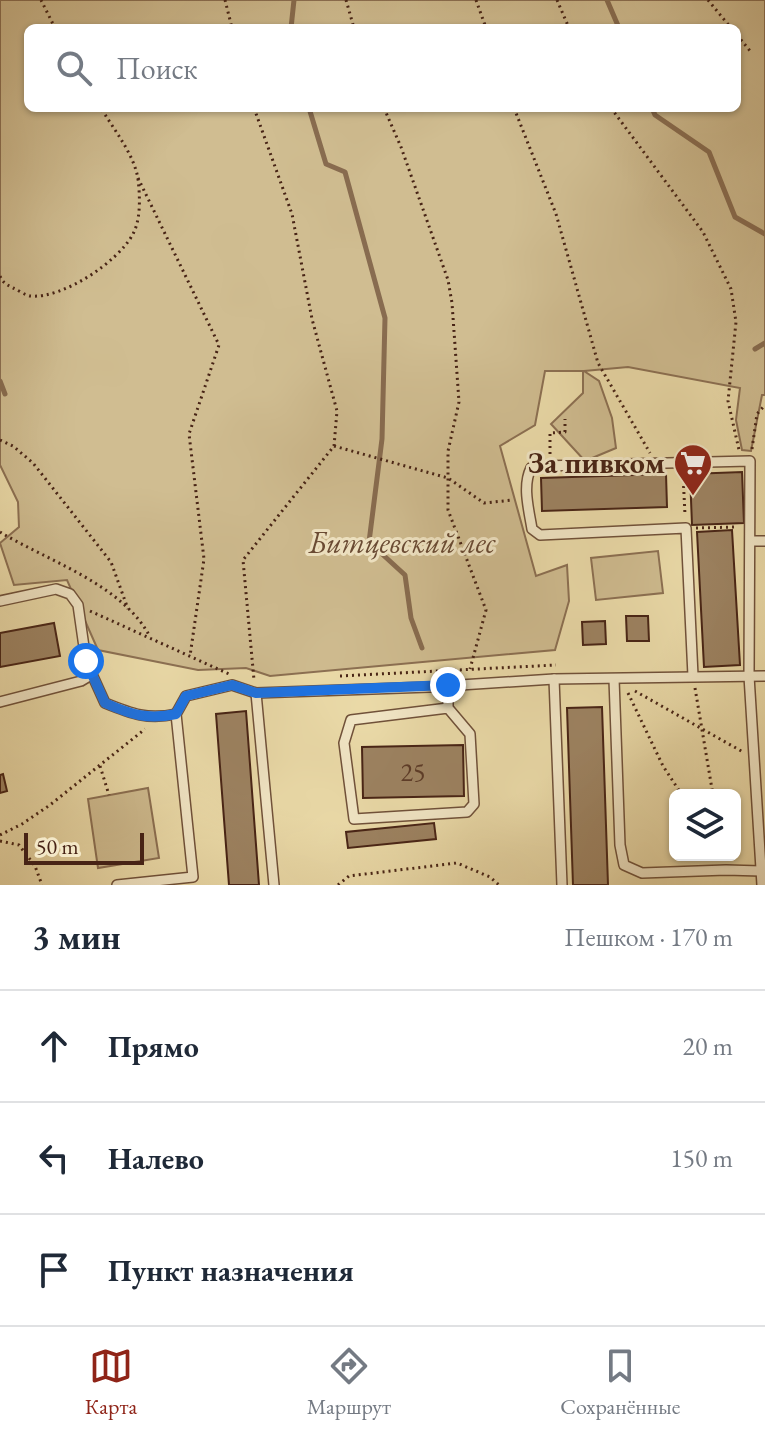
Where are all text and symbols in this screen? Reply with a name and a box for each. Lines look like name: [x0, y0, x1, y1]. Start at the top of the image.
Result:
search box: [24, 24, 741, 112]
icon: search: [52, 46, 96, 90]
text: Поиск: [116, 49, 198, 88]
supermarket icon: За пивком: [672, 442, 714, 497]
place label: За пивком: [528, 443, 665, 482]
park label: Битцевский лес: [308, 523, 496, 562]
route start: [68, 643, 104, 679]
route end: [430, 667, 466, 703]
house number: 25: [401, 755, 425, 789]
map controls: [669, 789, 741, 861]
button: layers: [669, 789, 741, 861]
scale bar: [24, 829, 144, 865]
text: 50 m: [36, 832, 79, 861]
text: 3 мин: [32, 915, 121, 959]
text: Пешком · 170 m: [564, 920, 733, 954]
icon: ahead: [32, 1024, 76, 1068]
text: Прямо: [108, 1027, 199, 1066]
text: 20 m: [683, 1029, 733, 1063]
icon: left: [32, 1136, 76, 1180]
text: Налево: [108, 1139, 204, 1178]
text: 150 m: [670, 1141, 733, 1175]
icon: arrive: [32, 1248, 76, 1292]
text: Пункт назначения: [108, 1251, 354, 1290]
tab: Карта: [85, 1344, 137, 1421]
tab: Маршрут: [307, 1344, 391, 1421]
tab: Сохранённые: [560, 1344, 680, 1421]

